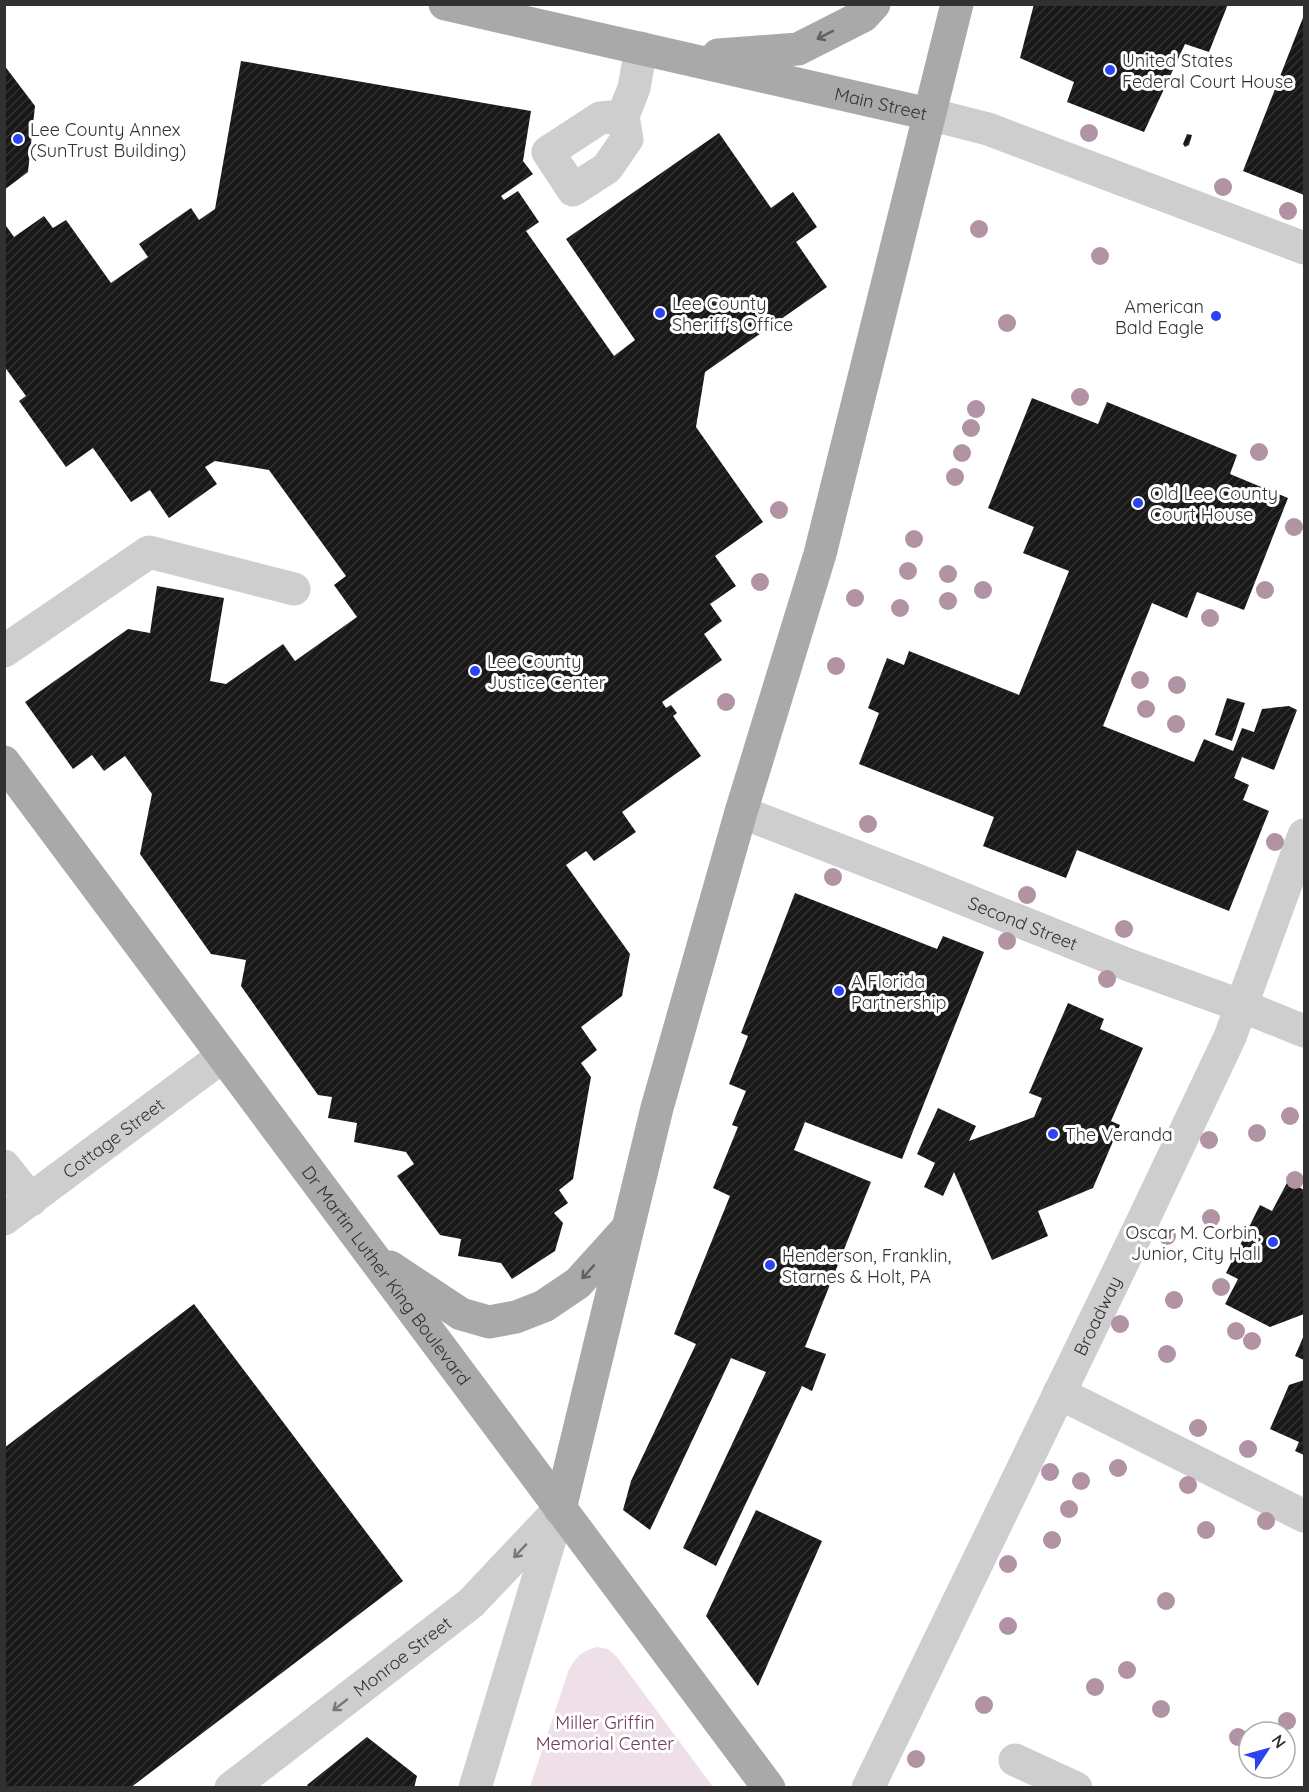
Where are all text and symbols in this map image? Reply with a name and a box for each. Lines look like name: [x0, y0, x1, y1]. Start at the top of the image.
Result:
one-way arrow: [817, 30, 835, 41]
place label: United States Federal Court House: [1122, 49, 1293, 93]
marker: United States Federal Court House: [1103, 63, 1117, 77]
street label: Main Street: [832, 81, 929, 125]
place label: Lee County Annex (SunTrust Building): [30, 118, 186, 162]
marker: Lee County Annex (SunTrust Building): [11, 132, 25, 146]
place label: Lee County Sheriff's Office: [672, 292, 793, 336]
place label: American Bald Eagle: [1115, 295, 1204, 339]
marker: Lee County Sheriff's Office: [653, 306, 667, 320]
marker: American Bald Eagle: [1209, 309, 1223, 323]
place label: Old Lee County Court House: [1150, 482, 1278, 526]
marker: Old Lee County Court House: [1131, 496, 1145, 510]
place label: Lee County Justice Center: [487, 650, 606, 694]
marker: Lee County Justice Center: [468, 664, 482, 678]
street label: Second Street: [965, 890, 1081, 955]
place label: A Florida Partnership: [851, 970, 947, 1014]
marker: A Florida Partnership: [832, 984, 846, 998]
street label: Cottage Street: [58, 1092, 168, 1183]
place label: The Veranda: [1065, 1123, 1173, 1146]
marker: The Veranda: [1046, 1127, 1060, 1141]
street label: Dr Martin Luther King Boulevard: [297, 1161, 476, 1390]
place label: Oscar M. Corbin, Junior, City Hall: [1125, 1221, 1261, 1265]
marker: Oscar M. Corbin, Junior, City Hall: [1266, 1235, 1280, 1249]
place label: Henderson, Franklin, Starnes & Holt, PA: [782, 1244, 951, 1288]
marker: Henderson, Franklin, Starnes & Holt, PA: [763, 1258, 777, 1272]
one-way arrow: [581, 1264, 595, 1279]
street label: Broadway: [1068, 1272, 1126, 1359]
one-way arrow: [513, 1544, 527, 1559]
street label: Monroe Street: [348, 1611, 456, 1701]
one-way arrow: [333, 1699, 349, 1712]
park label: Miller Griffin Memorial Center: [536, 1711, 674, 1755]
north arrow: [1237, 1720, 1297, 1780]
text: N: [1268, 1731, 1291, 1752]

